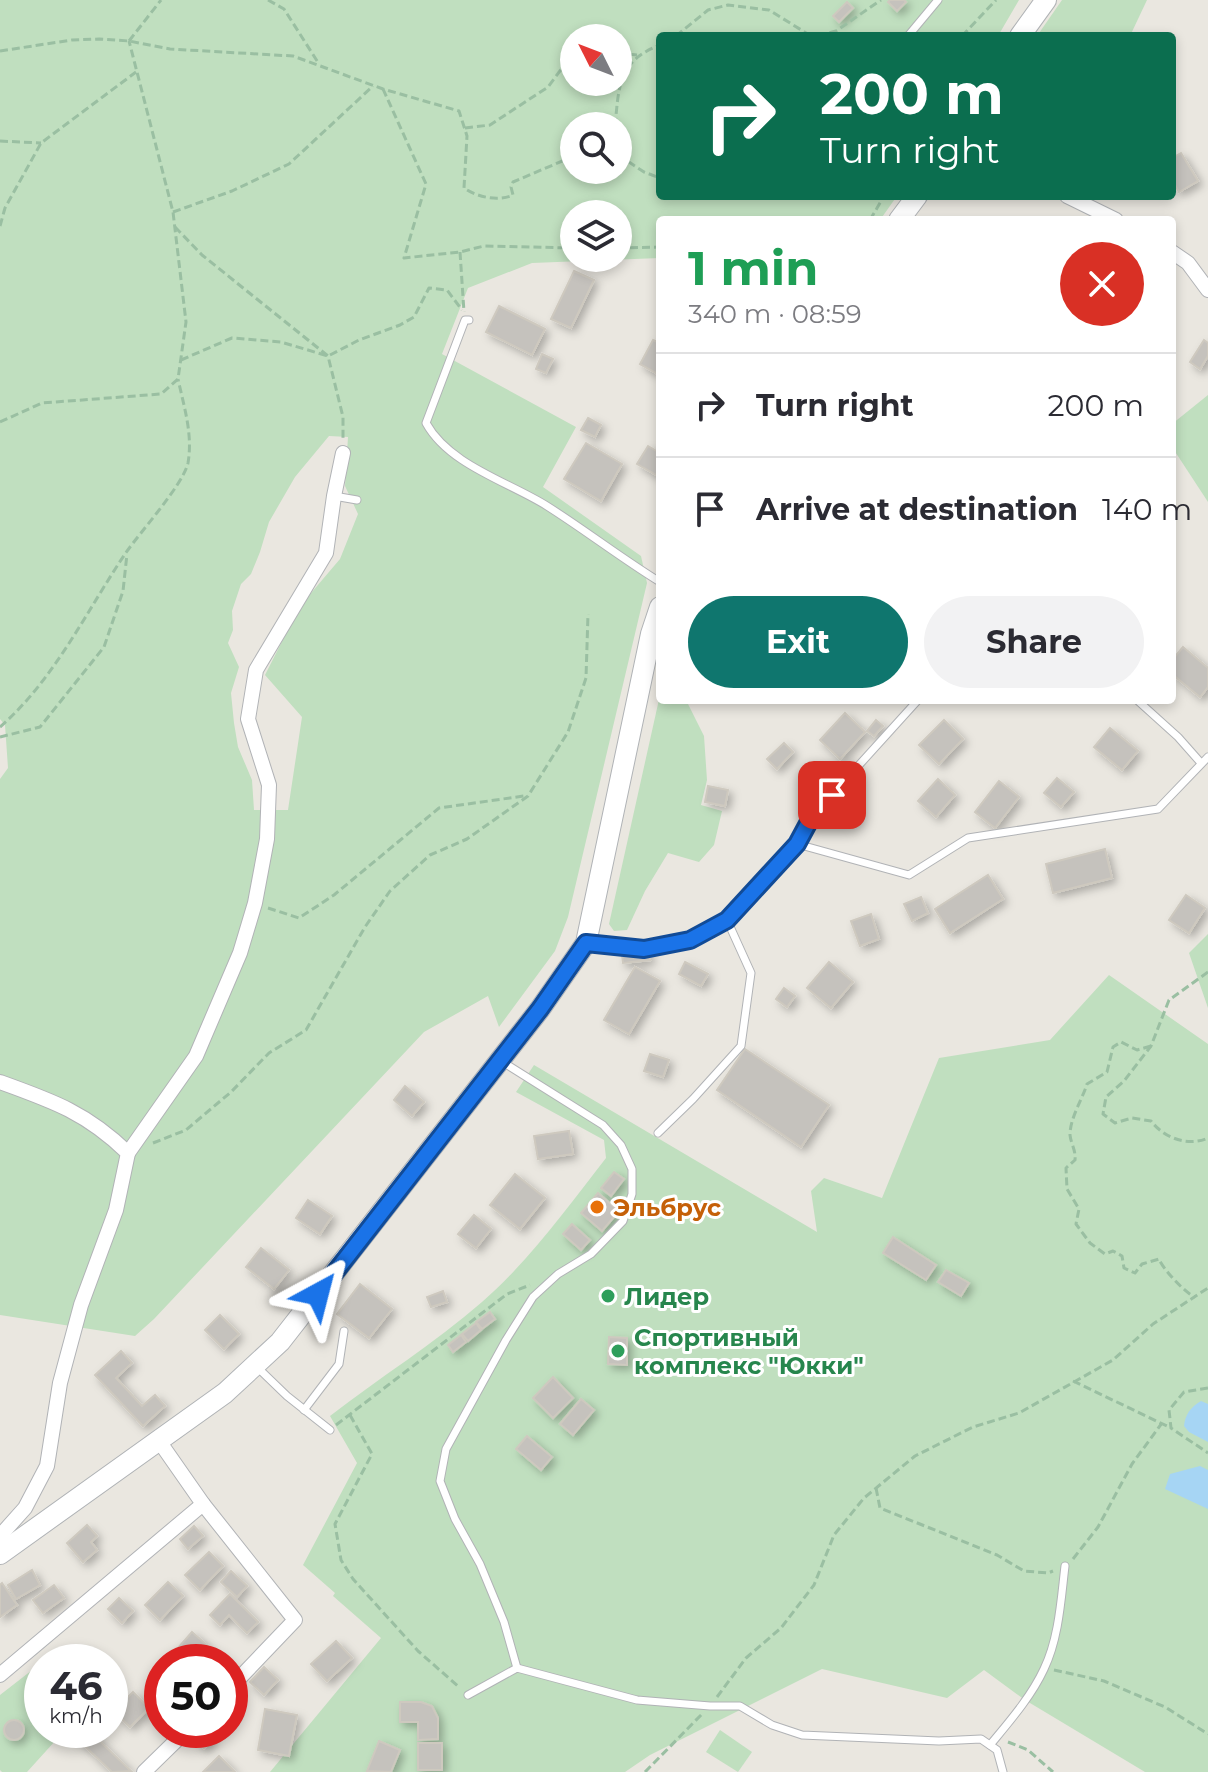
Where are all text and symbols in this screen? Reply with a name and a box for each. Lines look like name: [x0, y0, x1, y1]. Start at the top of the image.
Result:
north arrow: [560, 24, 632, 96]
map controls: [560, 24, 632, 272]
text: 200 m: [820, 60, 1004, 128]
icon: right: [688, 64, 792, 168]
button: search: [560, 112, 632, 184]
text: Turn right: [820, 128, 1000, 172]
button: layers: [560, 200, 632, 272]
text: 1 min: [688, 239, 818, 297]
button: close: [1060, 242, 1144, 326]
text: 340 m · 08:59: [688, 298, 862, 330]
icon: right: [688, 383, 732, 427]
text: Turn right: [756, 387, 913, 424]
text: 200 m: [1048, 387, 1144, 424]
icon: arrive: [688, 487, 732, 531]
text: Arrive at destination: [756, 491, 1078, 528]
text: 140 m: [1102, 491, 1192, 528]
button: Exit: [688, 596, 908, 688]
button: Share: [924, 596, 1144, 688]
pin: [798, 761, 866, 829]
icon: arrive: [810, 773, 854, 817]
place label: Эльбрус: [613, 1193, 721, 1222]
marker: Эльбрус: [588, 1198, 606, 1216]
position arrow: [276, 1252, 360, 1336]
place label: Лидер: [624, 1282, 709, 1311]
marker: Лидер: [599, 1287, 617, 1305]
place label: Спортивный комплекс "Юкки": [634, 1323, 864, 1380]
marker: Спортивный комплекс "Юкки": [609, 1342, 627, 1360]
speed limit sign: 50: [144, 1644, 248, 1748]
text: 46: [49, 1661, 103, 1710]
text: km/h: [49, 1704, 103, 1728]

